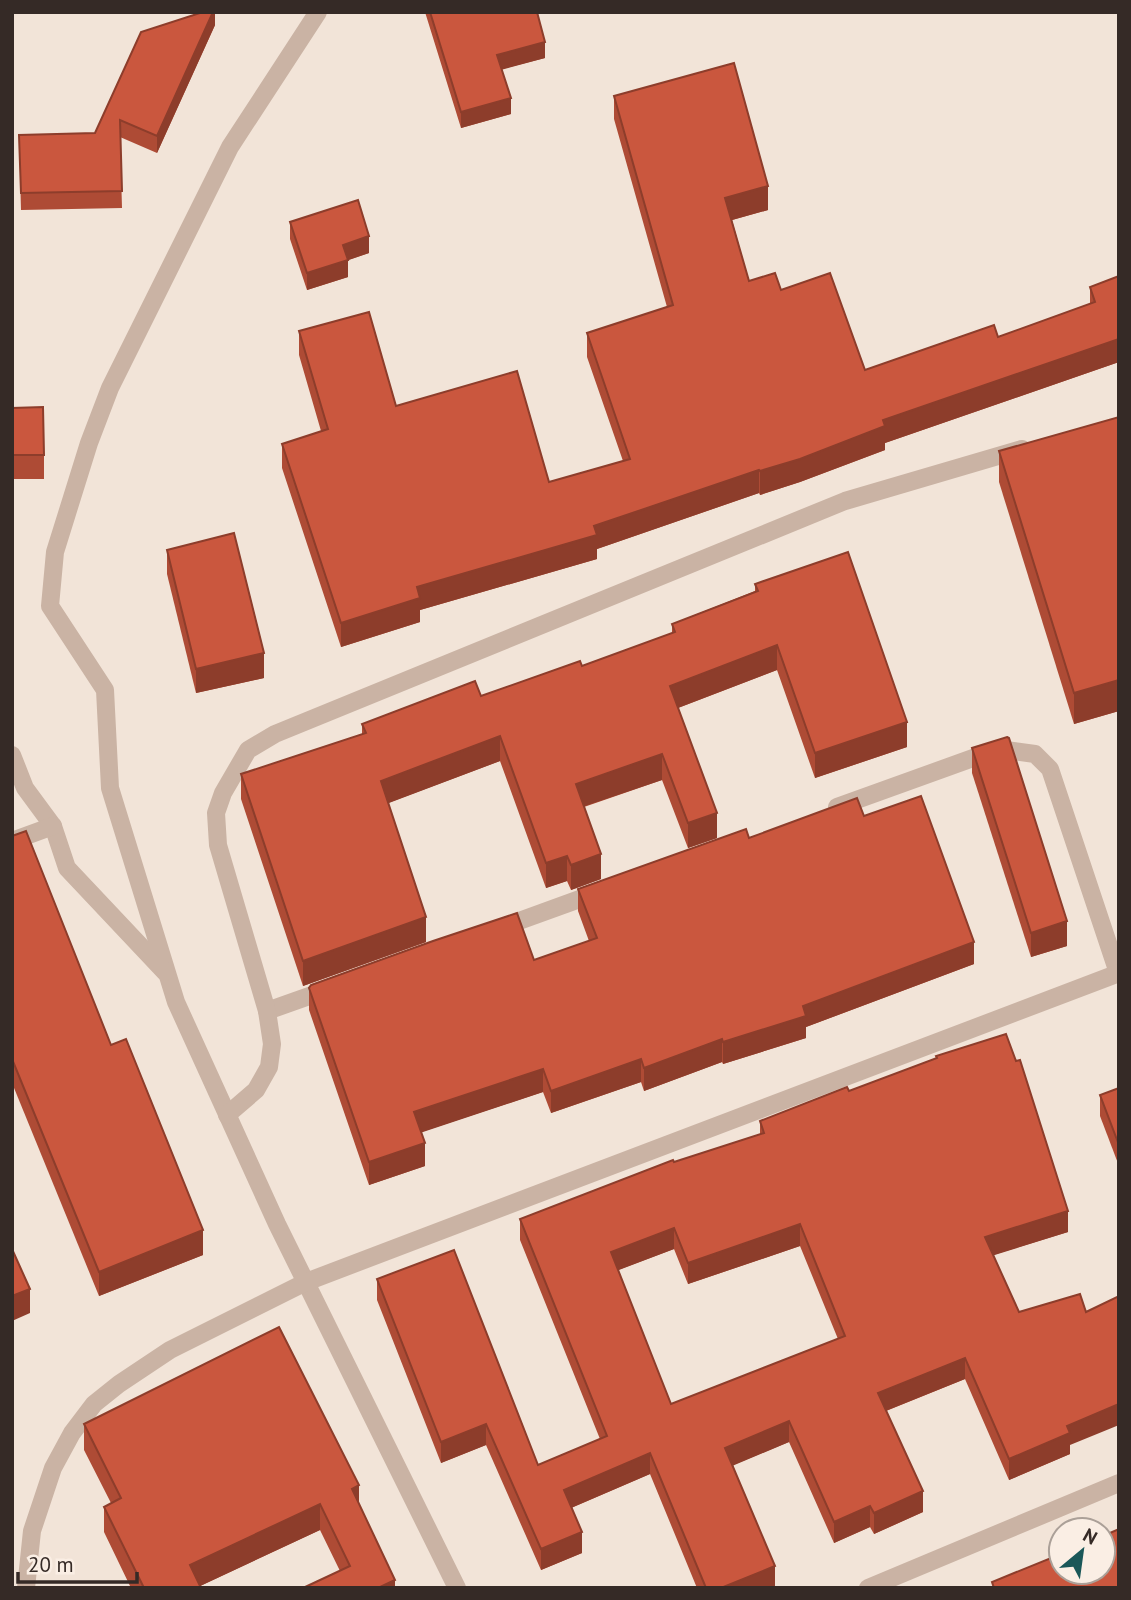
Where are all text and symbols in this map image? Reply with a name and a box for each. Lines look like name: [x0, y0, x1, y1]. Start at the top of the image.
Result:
north arrow: [1047, 1516, 1117, 1586]
text: N: [1079, 1523, 1102, 1550]
scale bar: [18, 1540, 136, 1584]
text: 20 m: [28, 1551, 74, 1578]

